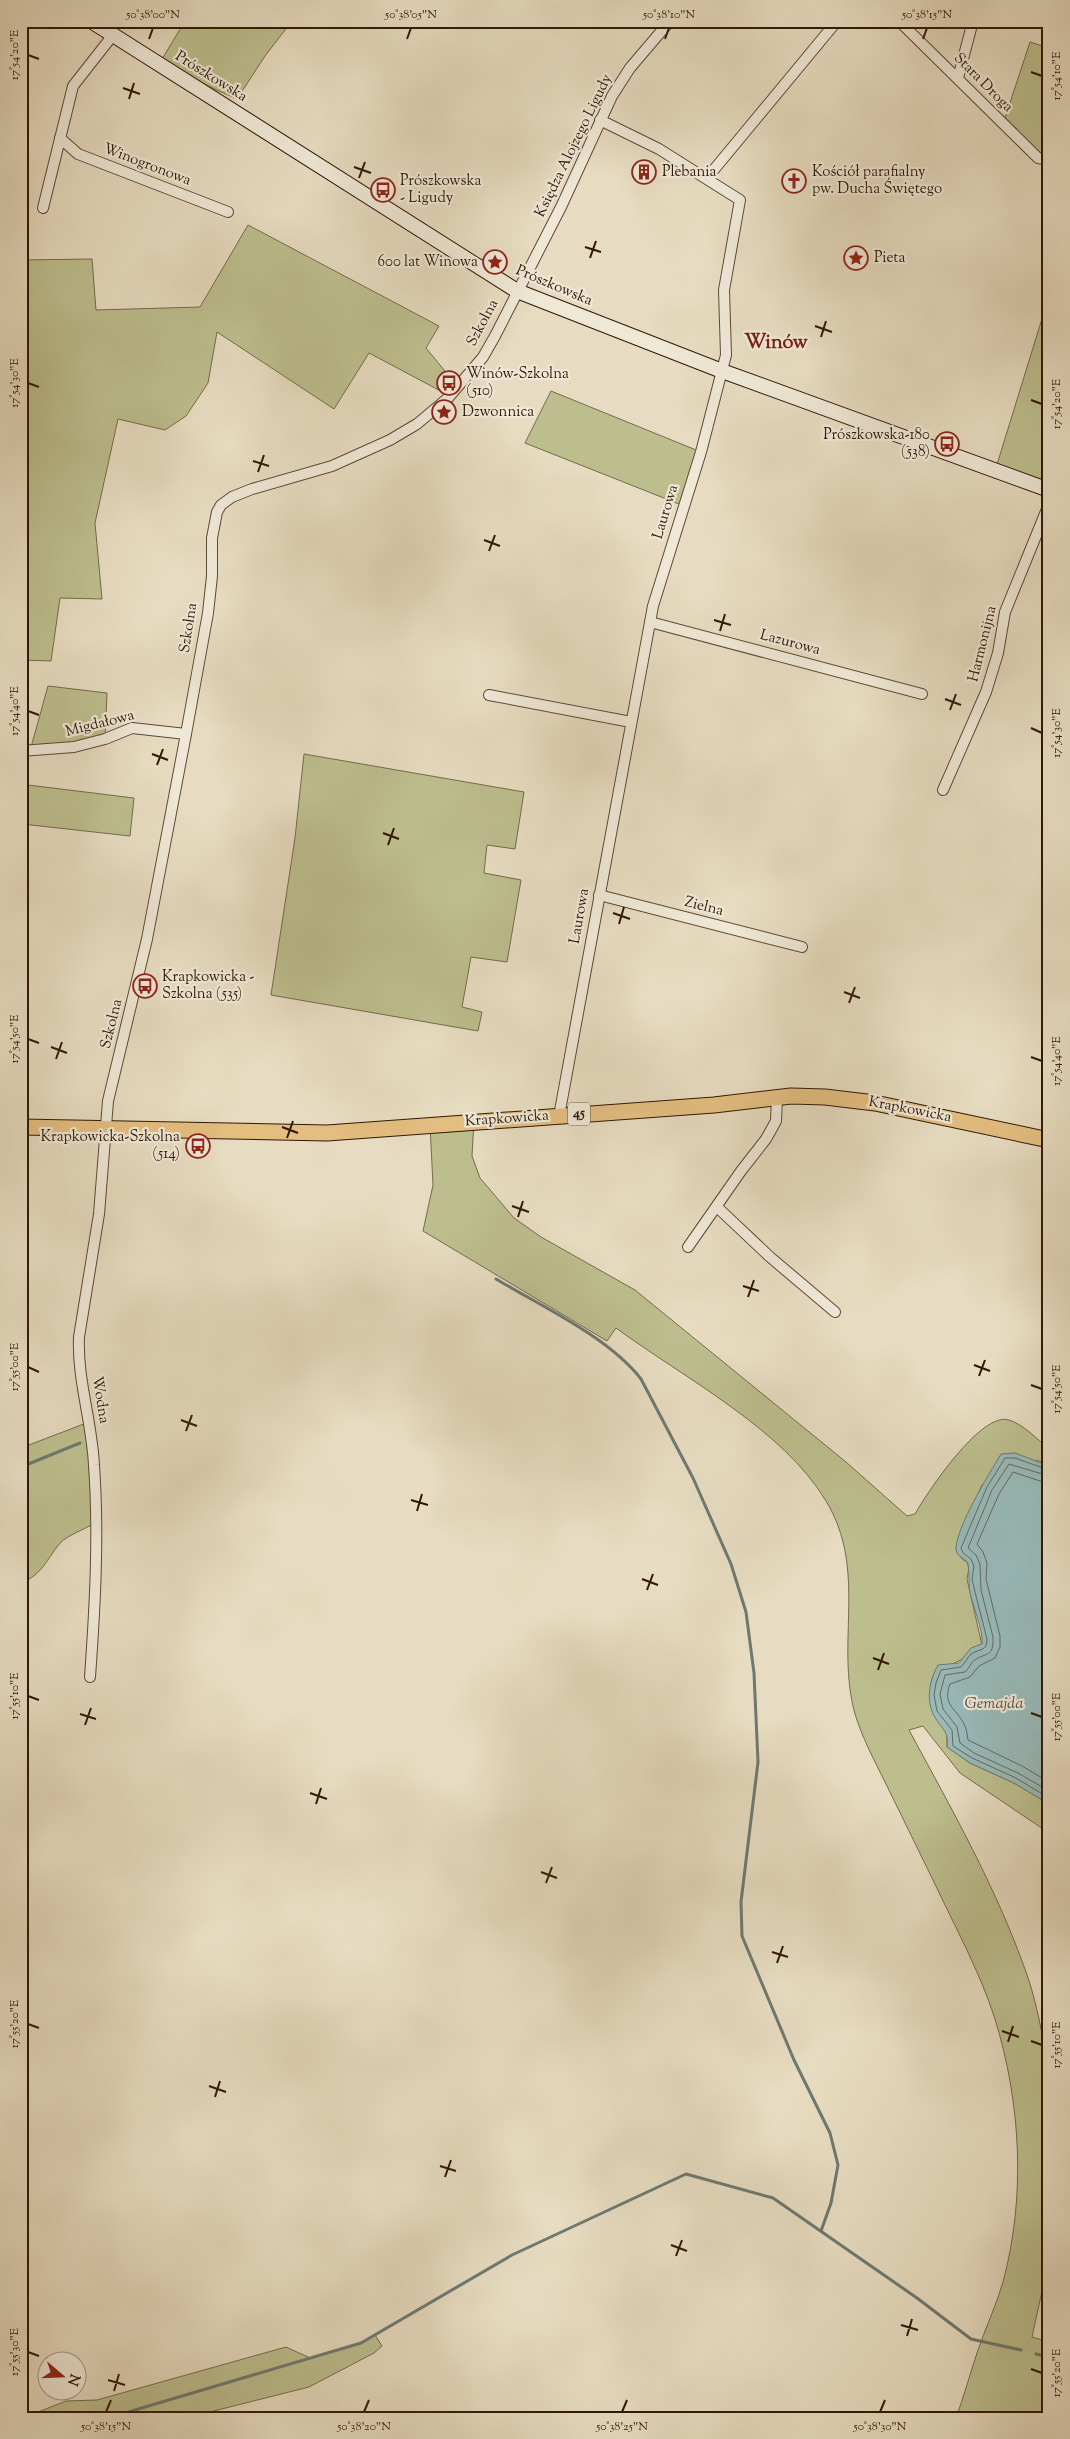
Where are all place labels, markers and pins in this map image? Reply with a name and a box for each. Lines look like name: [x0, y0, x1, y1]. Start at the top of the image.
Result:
building icon: Plebania: [631, 159, 657, 185]
place label: Plebania: [662, 162, 717, 183]
place label: Kościół parafialny pw. Ducha Świętego: [812, 162, 942, 200]
church icon: Kościół parafialny pw. Ducha Świętego: [781, 168, 807, 194]
place label: Prószkowska - Ligudy: [400, 171, 482, 209]
bus stop icon: Prószkowska - Ligudy: [370, 177, 396, 203]
place icon: Pieta: [843, 245, 869, 271]
place label: Pieta: [874, 248, 905, 269]
place icon: 600 lat Winowa: [482, 249, 508, 275]
place label: 600 lat Winowa: [378, 252, 478, 273]
place label: Winów-Szkolna (510): [466, 364, 569, 402]
bus stop icon: Winów-Szkolna (510): [436, 370, 462, 396]
place icon: Dzwonnica: [431, 399, 457, 425]
place label: Dzwonnica: [462, 402, 534, 423]
place label: Prószkowska-180 (538): [823, 425, 930, 463]
bus stop icon: Prószkowska-180 (538): [934, 431, 960, 457]
place label: Krapkowicka - Szkolna (535): [162, 967, 254, 1005]
bus stop icon: Krapkowicka - Szkolna (535): [132, 973, 158, 999]
place label: Krapkowicka-Szkolna (514): [40, 1127, 180, 1165]
bus stop icon: Krapkowicka-Szkolna (514): [185, 1133, 211, 1159]

